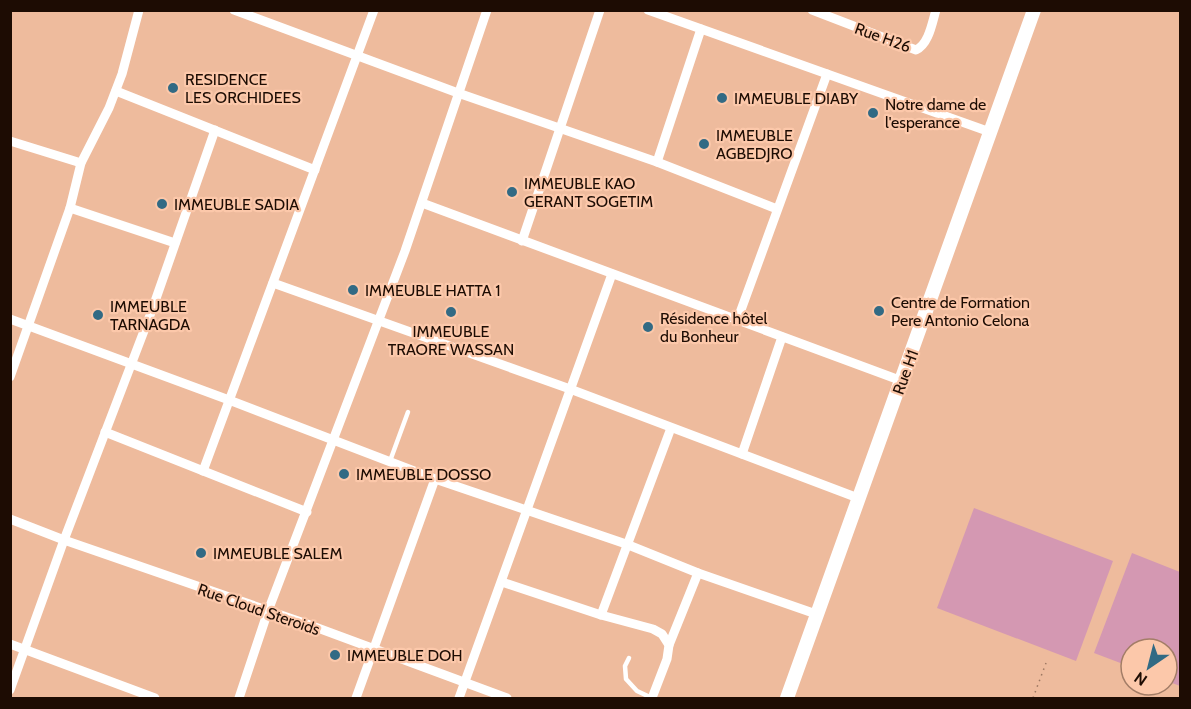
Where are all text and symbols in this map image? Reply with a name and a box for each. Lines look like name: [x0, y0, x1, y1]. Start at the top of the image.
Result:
street label: Rue H26: [852, 19, 914, 56]
place label: RESIDENCE LES ORCHIDEES: [185, 70, 301, 107]
marker: RESIDENCE LES ORCHIDEES: [166, 81, 180, 95]
place label: IMMEUBLE DIABY: [734, 89, 859, 108]
marker: IMMEUBLE DIABY: [715, 91, 729, 105]
place label: Notre dame de l'esperance: [885, 95, 986, 132]
marker: Notre dame de l'esperance: [866, 106, 880, 120]
place label: IMMEUBLE AGBEDJRO: [716, 126, 793, 163]
marker: IMMEUBLE AGBEDJRO: [697, 137, 711, 151]
place label: IMMEUBLE KAO GERANT SOGETIM: [524, 174, 653, 211]
marker: IMMEUBLE KAO GERANT SOGETIM: [505, 185, 519, 199]
place label: IMMEUBLE SADIA: [174, 195, 299, 214]
marker: IMMEUBLE SADIA: [155, 197, 169, 211]
place label: IMMEUBLE HATTA 1: [365, 281, 501, 300]
marker: IMMEUBLE HATTA 1: [346, 283, 360, 297]
place label: Centre de Formation Pere Antonio Celona: [891, 293, 1030, 330]
place label: IMMEUBLE TARNAGDA: [110, 297, 190, 334]
marker: Centre de Formation Pere Antonio Celona: [872, 304, 886, 318]
marker: IMMEUBLE TRAORE WASSAN: [444, 305, 458, 319]
marker: IMMEUBLE TARNAGDA: [91, 308, 105, 322]
place label: Résidence hôtel du Bonheur: [660, 309, 767, 346]
marker: Résidence hôtel du Bonheur: [641, 320, 655, 334]
place label: IMMEUBLE TRAORE WASSAN: [388, 322, 514, 359]
street label: Rue H1: [889, 347, 922, 397]
place label: IMMEUBLE DOSSO: [356, 465, 491, 484]
marker: IMMEUBLE DOSSO: [337, 467, 351, 481]
place label: IMMEUBLE SALEM: [213, 544, 342, 563]
marker: IMMEUBLE SALEM: [194, 546, 208, 560]
street label: Rue Cloud Steroids: [195, 580, 323, 639]
north arrow: [1119, 637, 1179, 697]
place label: IMMEUBLE DOH: [347, 646, 463, 665]
marker: IMMEUBLE DOH: [328, 648, 342, 662]
text: N: [1131, 668, 1151, 690]

